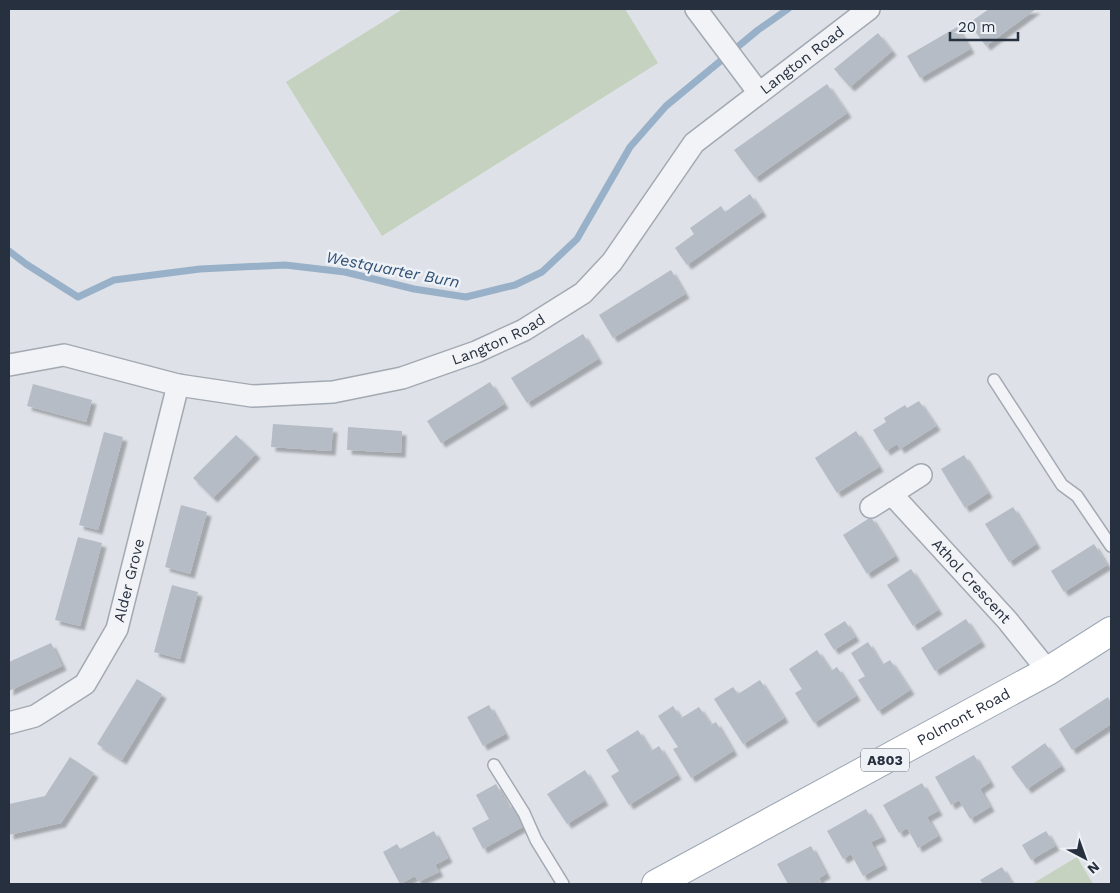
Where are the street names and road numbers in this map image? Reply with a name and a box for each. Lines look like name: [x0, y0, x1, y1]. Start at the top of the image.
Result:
street label: Langton Road: [756, 22, 848, 98]
street label: Langton Road: [449, 310, 548, 369]
street label: Athol Crescent: [928, 535, 1015, 628]
street label: Alder Grove: [110, 537, 148, 624]
street label: Polmont Road: [914, 684, 1013, 749]
road number: A803: [861, 748, 909, 772]

